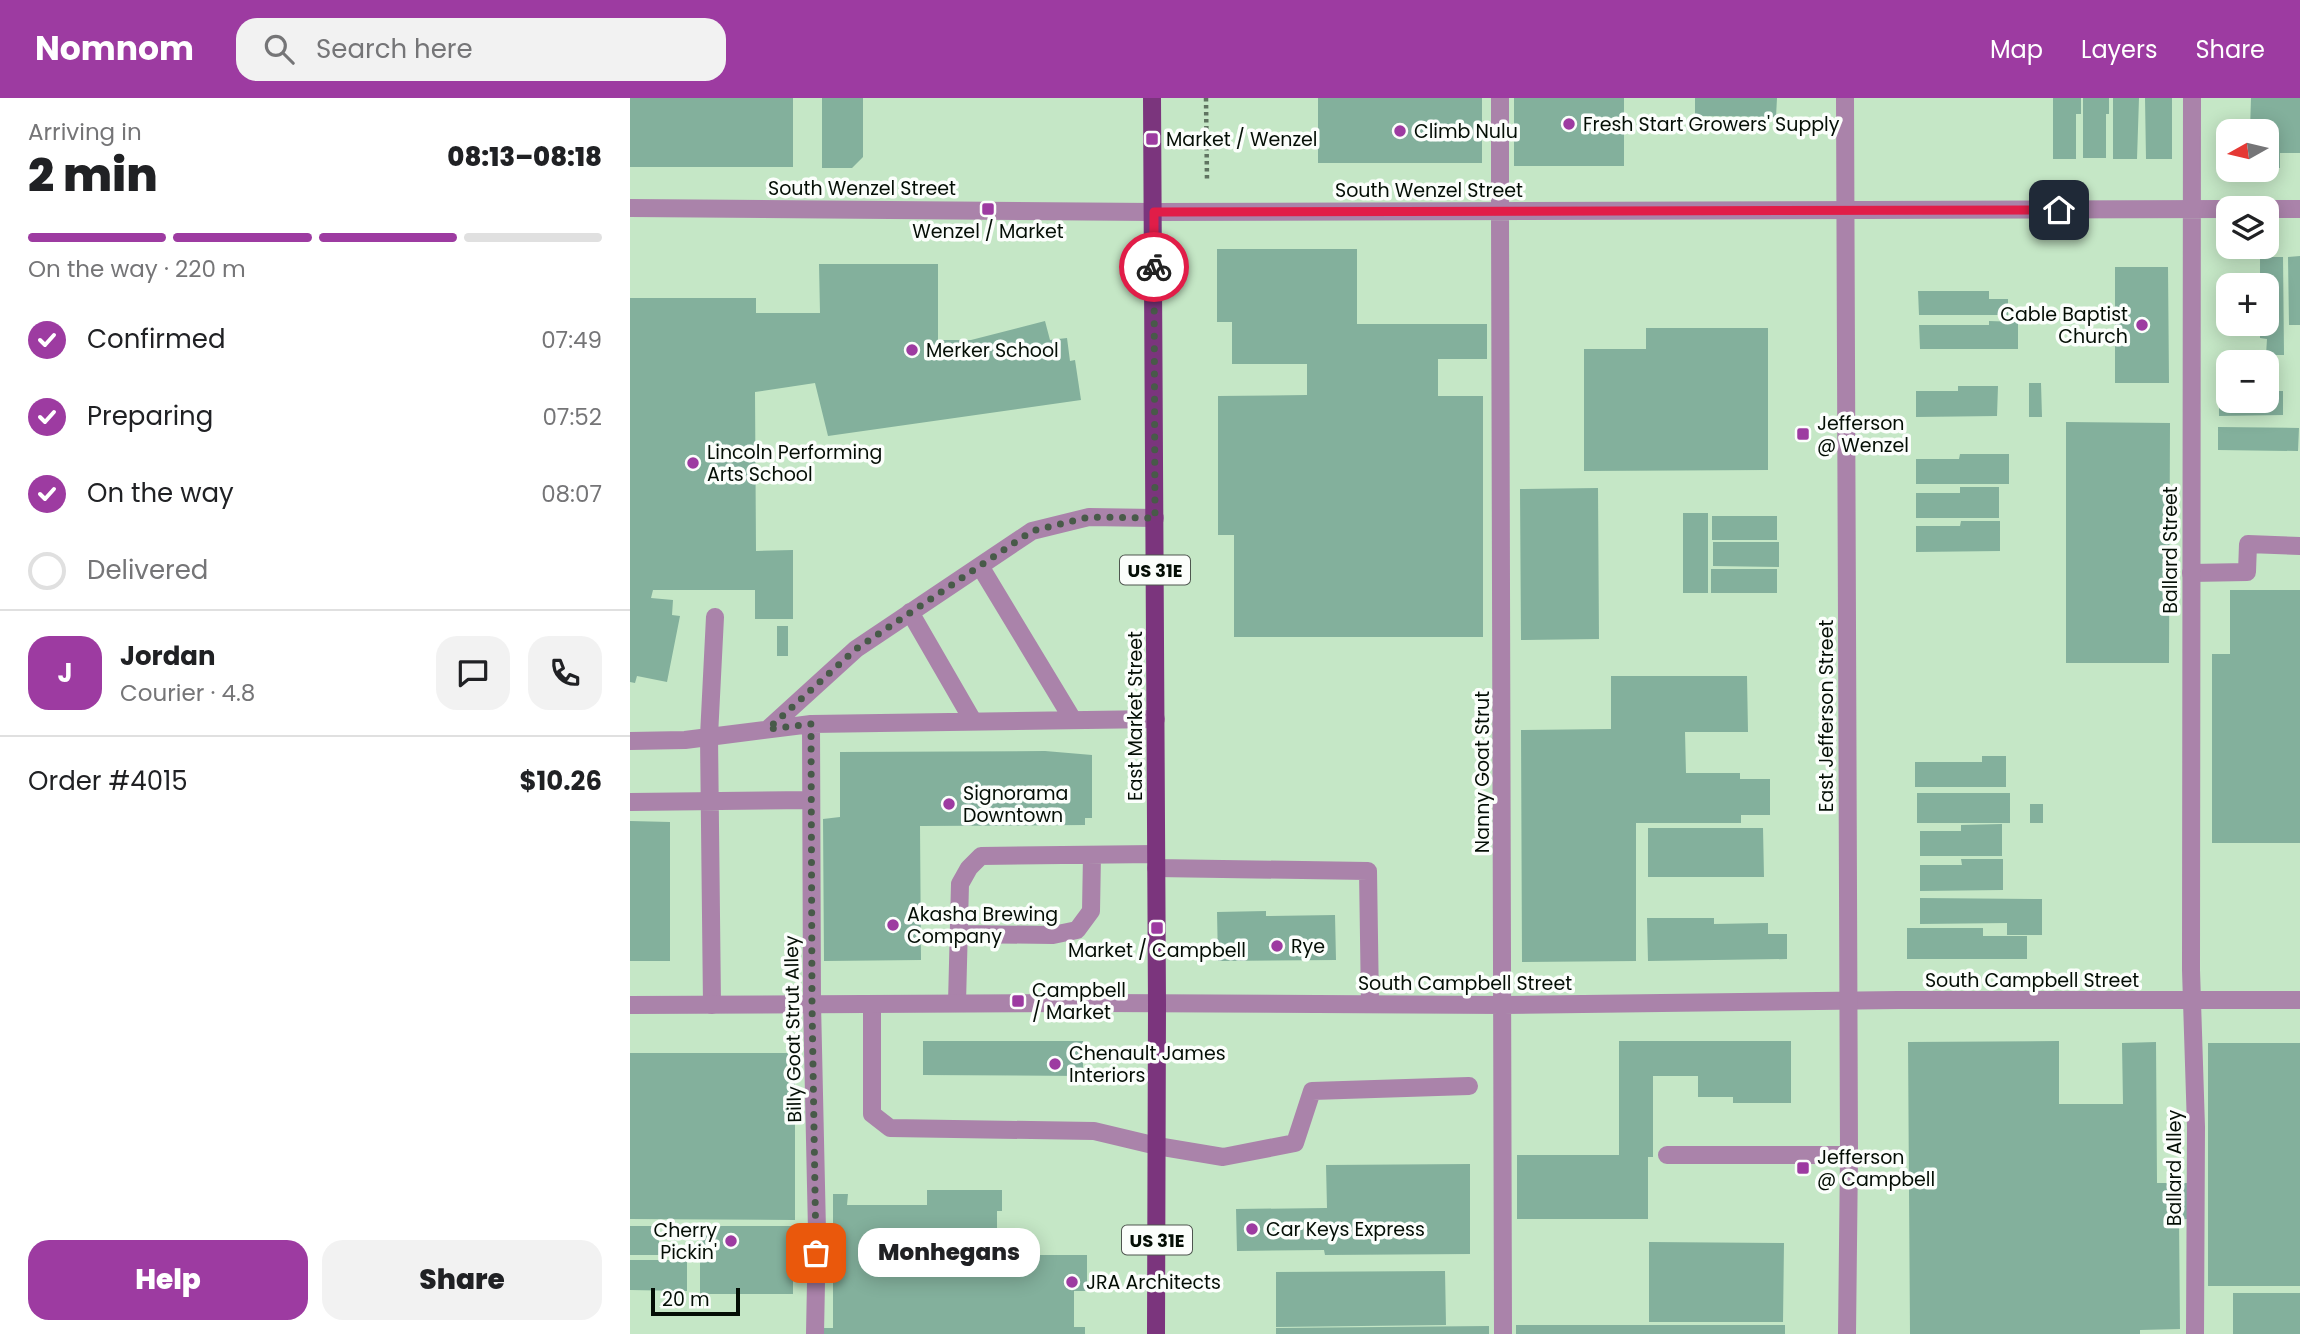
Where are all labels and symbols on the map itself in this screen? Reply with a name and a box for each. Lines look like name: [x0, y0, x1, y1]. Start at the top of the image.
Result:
place label: Fresh Start Growers' Supply: [1583, 111, 1840, 138]
marker: Fresh Start Growers' Supply: [1561, 116, 1577, 132]
place label: Climb Nulu: [1414, 118, 1518, 145]
north arrow: [2216, 119, 2278, 182]
marker: Climb Nulu: [1392, 123, 1408, 139]
place label: Market / Wenzel: [1166, 126, 1318, 153]
marker: Market / Wenzel: [1144, 131, 1160, 147]
street label: South Wenzel Street: [768, 175, 956, 202]
street label: South Wenzel Street: [1335, 177, 1523, 204]
pin: [2029, 180, 2089, 240]
marker: Wenzel / Market: [980, 201, 996, 217]
place label: Wenzel / Market: [912, 218, 1064, 245]
courier: [1119, 232, 1189, 302]
place label: Cable Baptist Church: [2000, 301, 2128, 350]
marker: Cable Baptist Church: [2134, 317, 2150, 333]
place label: Merker School: [926, 337, 1059, 364]
marker: Merker School: [904, 342, 920, 358]
place label: Jefferson @ Wenzel: [1817, 410, 1909, 459]
marker: Jefferson @ Wenzel: [1795, 426, 1811, 442]
place label: Lincoln Performing Arts School: [707, 439, 882, 488]
marker: Lincoln Performing Arts School: [685, 455, 701, 471]
street label: Ballard Street: [2157, 486, 2184, 614]
road number: US 31E: [1120, 556, 1190, 584]
street label: East Jefferson Street: [1813, 620, 1840, 812]
street label: East Market Street: [1122, 631, 1149, 801]
street label: Nanny Goat Strut: [1469, 691, 1496, 853]
place label: Signorama Downtown: [963, 780, 1068, 829]
marker: Signorama Downtown: [941, 796, 957, 812]
place label: Akasha Brewing Company: [907, 901, 1058, 950]
marker: Akasha Brewing Company: [885, 917, 901, 933]
marker: Market / Campbell: [1149, 920, 1165, 936]
place label: Rye: [1291, 933, 1325, 960]
street label: Billy Goat Strut Alley: [778, 935, 808, 1123]
place label: Market / Campbell: [1068, 937, 1246, 964]
marker: Rye: [1269, 938, 1285, 954]
street label: South Campbell Street: [1925, 967, 2139, 994]
street label: South Campbell Street: [1358, 970, 1572, 997]
place label: Campbell / Market: [1032, 977, 1126, 1026]
marker: Campbell / Market: [1010, 993, 1026, 1009]
place label: Chenault James Interiors: [1069, 1040, 1226, 1089]
marker: Chenault James Interiors: [1047, 1056, 1063, 1072]
street label: Ballard Alley: [2161, 1110, 2188, 1226]
place label: Jefferson @ Campbell: [1817, 1144, 1935, 1193]
marker: Jefferson @ Campbell: [1795, 1160, 1811, 1176]
place label: Car Keys Express: [1266, 1216, 1425, 1243]
place label: Cherry Pickin': [654, 1217, 717, 1266]
marker: Car Keys Express: [1244, 1221, 1260, 1237]
pin: [786, 1223, 846, 1283]
road number: US 31E: [1122, 1226, 1192, 1254]
callout: Monhegans: [858, 1228, 1040, 1278]
marker: Cherry Pickin': [723, 1233, 739, 1249]
place label: JRA Architects: [1086, 1269, 1221, 1296]
marker: JRA Architects: [1064, 1274, 1080, 1290]
scale bar: [651, 1285, 740, 1317]

